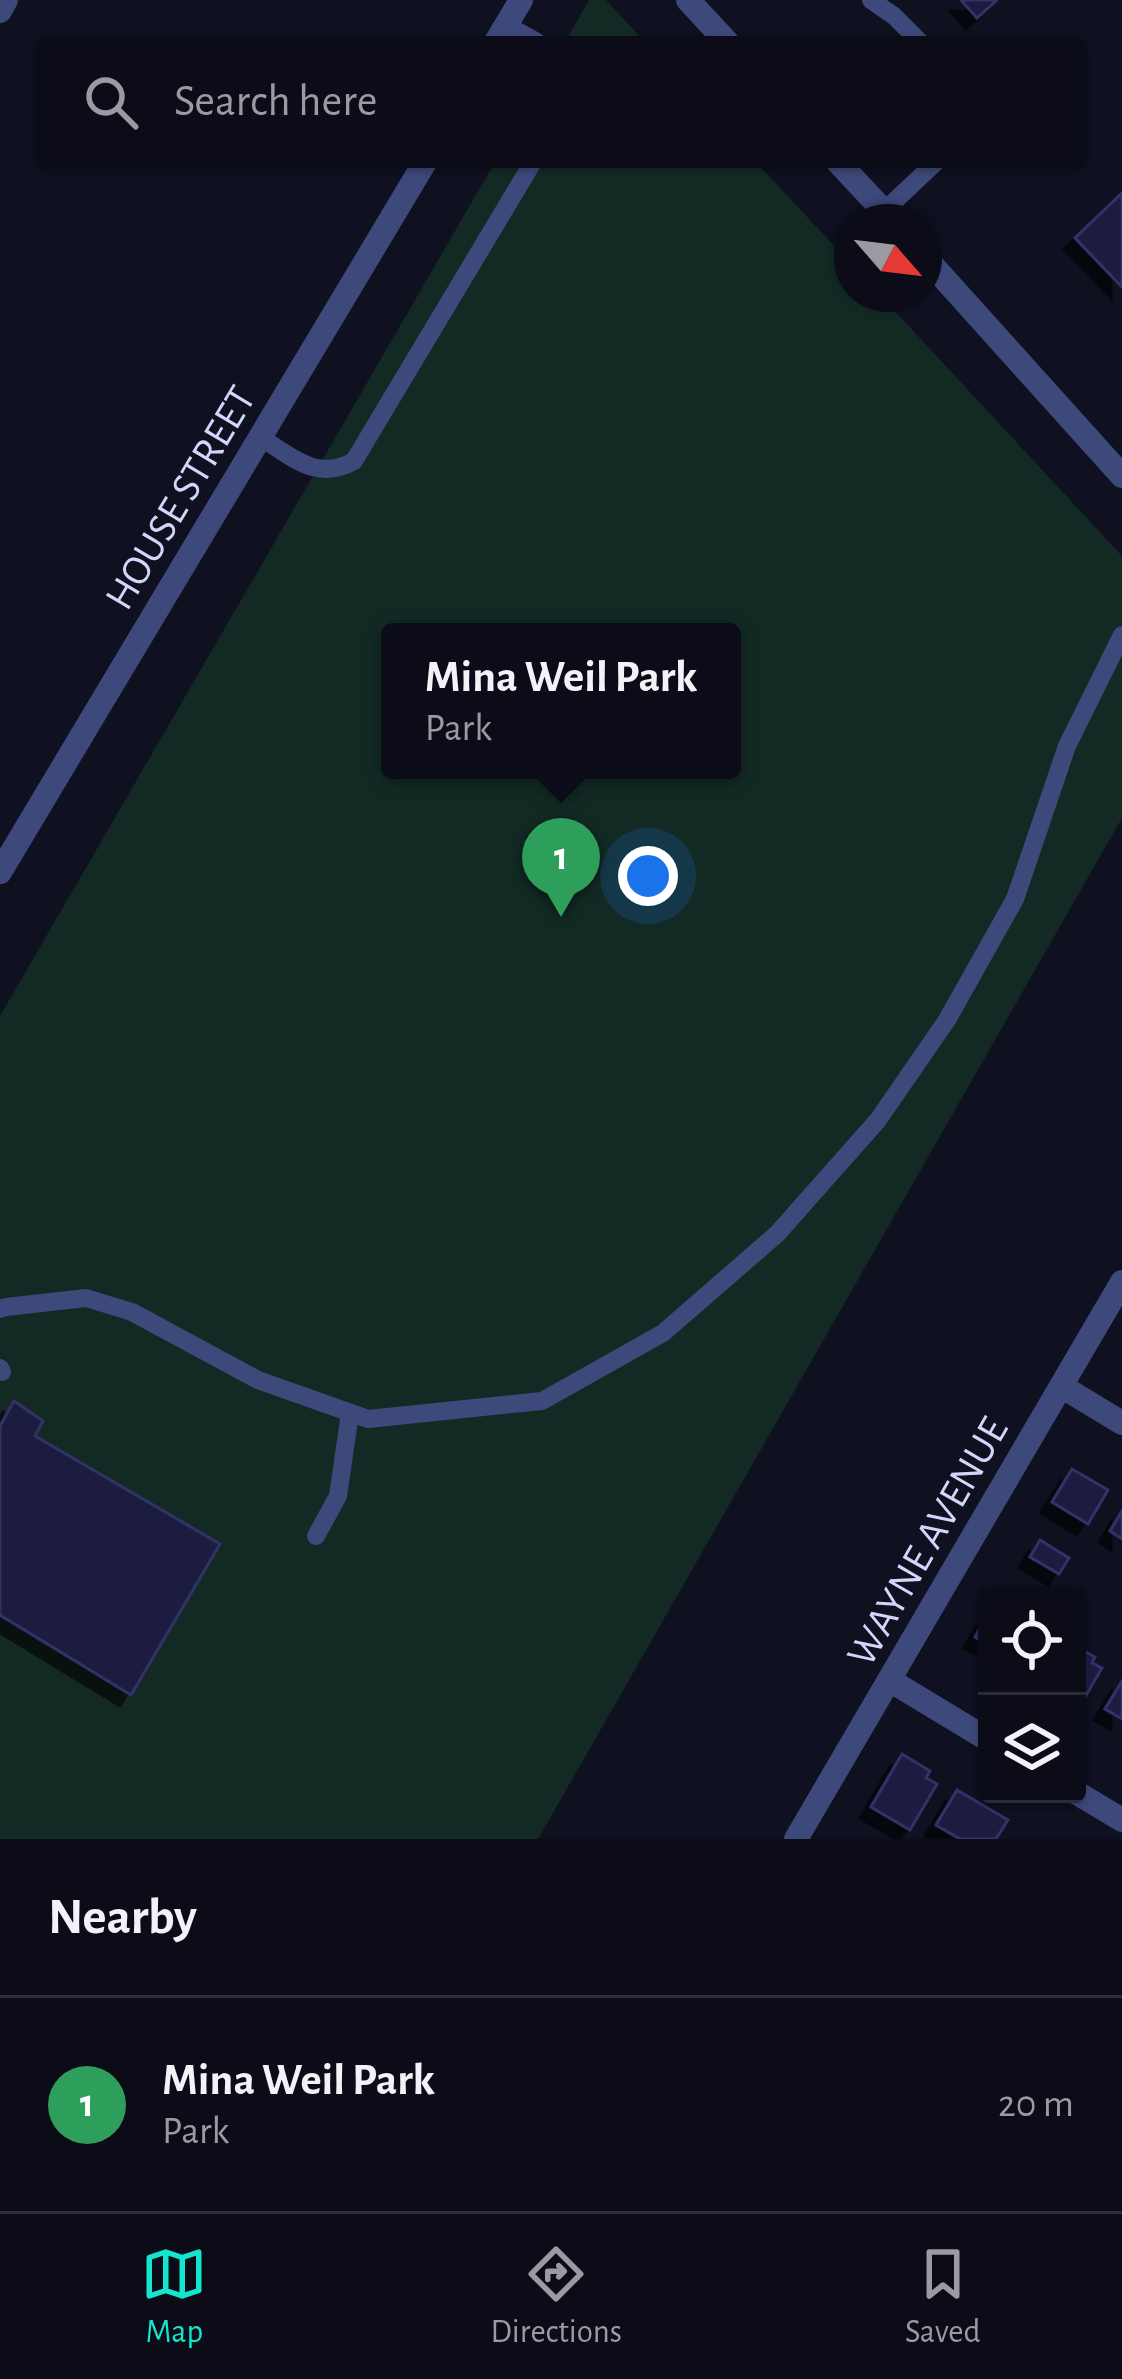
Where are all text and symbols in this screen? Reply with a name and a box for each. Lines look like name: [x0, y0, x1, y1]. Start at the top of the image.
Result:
search box: [36, 36, 1086, 168]
icon: search: [78, 69, 144, 135]
text: Search here: [174, 79, 377, 124]
north arrow: [834, 204, 942, 312]
street label: HOUSE STREET: [98, 379, 264, 617]
popup: [381, 623, 741, 779]
text: Mina Weil Park: [425, 655, 697, 700]
text: Park: [425, 709, 492, 748]
pin: 1: [522, 818, 600, 917]
your location: [618, 846, 678, 906]
street label: WAYNE AVENUE: [840, 1411, 1016, 1673]
map controls: [978, 1587, 1086, 1803]
button: locate: [978, 1587, 1086, 1695]
button: layers: [978, 1695, 1086, 1803]
text: Nearby: [48, 1892, 197, 1943]
text: Mina Weil Park: [162, 2058, 435, 2103]
text: 1: [80, 2085, 94, 2124]
text: 20 m: [998, 2085, 1074, 2124]
text: Park: [162, 2112, 229, 2151]
tab: Map: [141, 2241, 207, 2353]
tab: Directions: [490, 2241, 622, 2353]
tab: Saved: [905, 2241, 980, 2353]

